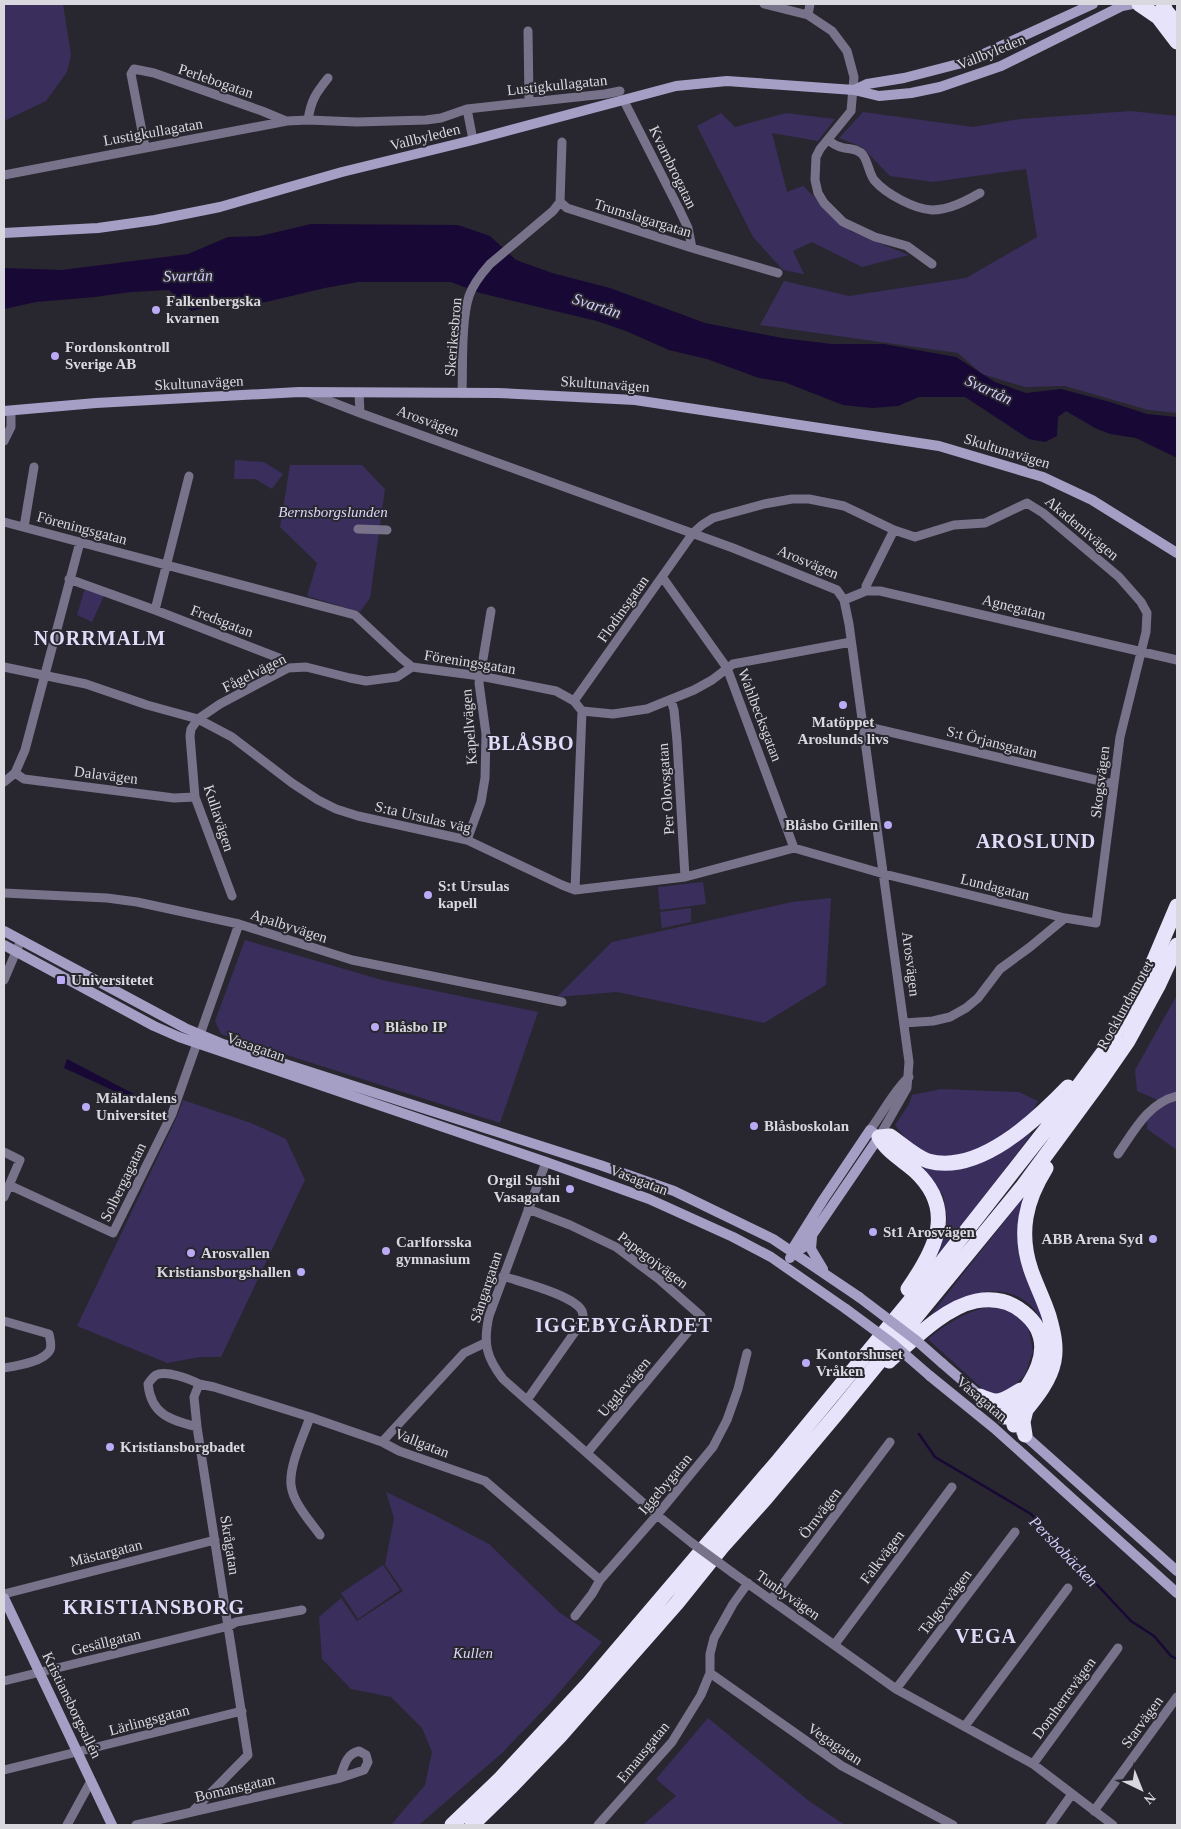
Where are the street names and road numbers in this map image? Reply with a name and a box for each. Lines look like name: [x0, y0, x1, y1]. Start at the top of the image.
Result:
street label: Vallbyleden: [955, 31, 1028, 73]
street label: Perlebogatan: [176, 61, 256, 101]
street label: Lustigkullagatan: [506, 72, 608, 98]
street label: Lustigkullagatan: [102, 115, 205, 149]
street label: Vallbyleden: [388, 120, 462, 153]
street label: Kvarnbrogatan: [646, 123, 700, 211]
street label: Trumslagargatan: [592, 196, 694, 241]
street label: Skerikesbron: [442, 296, 464, 377]
street label: Skultunavägen: [154, 373, 244, 393]
street label: Skultunavägen: [560, 373, 651, 395]
street label: Arosvägen: [395, 402, 462, 440]
street label: Skultunavägen: [962, 430, 1052, 472]
street label: Akademivägen: [1042, 493, 1122, 564]
street label: Föreningsgatan: [35, 508, 129, 548]
street label: Arosvägen: [775, 542, 841, 582]
street label: Flodinsgatan: [594, 572, 652, 645]
street label: Agnegatan: [981, 591, 1048, 623]
street label: Fredsgatan: [188, 602, 256, 640]
street label: Föreningsgatan: [423, 647, 517, 677]
street label: Fågelvägen: [219, 650, 289, 695]
street label: Wahlbecksgatan: [735, 666, 785, 764]
street label: Kapellvägen: [458, 688, 480, 765]
street label: S:t Örjansgatan: [945, 723, 1039, 761]
street label: Per Olovsgatan: [655, 742, 677, 835]
street label: Skogsvägen: [1088, 745, 1112, 819]
street label: Dalavägen: [73, 763, 139, 787]
street label: Kullavägen: [201, 783, 237, 854]
street label: S:ta Ursulas väg: [373, 798, 473, 836]
street label: Lundagatan: [959, 871, 1032, 903]
street label: Apalbyvägen: [248, 906, 330, 946]
street label: Arosvägen: [899, 931, 923, 998]
street label: Rocklundamotet: [1094, 957, 1156, 1052]
street label: Vasagatan: [225, 1030, 288, 1065]
street label: Solbergagatan: [97, 1140, 149, 1224]
street label: Vasagatan: [608, 1162, 671, 1199]
street label: Papegojvägen: [615, 1228, 692, 1292]
street label: Sångargatan: [467, 1249, 505, 1325]
street label: Ugglevägen: [595, 1354, 654, 1420]
street label: Vasagatan: [954, 1373, 1011, 1425]
street label: Vallgatan: [393, 1425, 452, 1461]
street label: Iggebygatan: [635, 1450, 695, 1518]
street label: Örnvägen: [796, 1484, 844, 1541]
street label: Skrågatan: [217, 1514, 243, 1576]
street label: Falkvägen: [857, 1527, 907, 1587]
street label: Mästargatan: [68, 1536, 144, 1570]
street label: Talgoxvägen: [915, 1566, 975, 1638]
street label: Tunbyvägen: [753, 1567, 823, 1623]
street label: Gesällgatan: [70, 1626, 143, 1658]
street label: Kristiansborgsallén: [39, 1649, 105, 1761]
street label: Domherrevägen: [1029, 1654, 1099, 1742]
street label: Starvägen: [1118, 1693, 1166, 1751]
street label: Lärlingsgatan: [107, 1701, 191, 1738]
street label: Emausgatan: [614, 1718, 673, 1786]
street label: Vegagatan: [805, 1720, 866, 1768]
street label: Bomansgatan: [193, 1771, 277, 1805]

